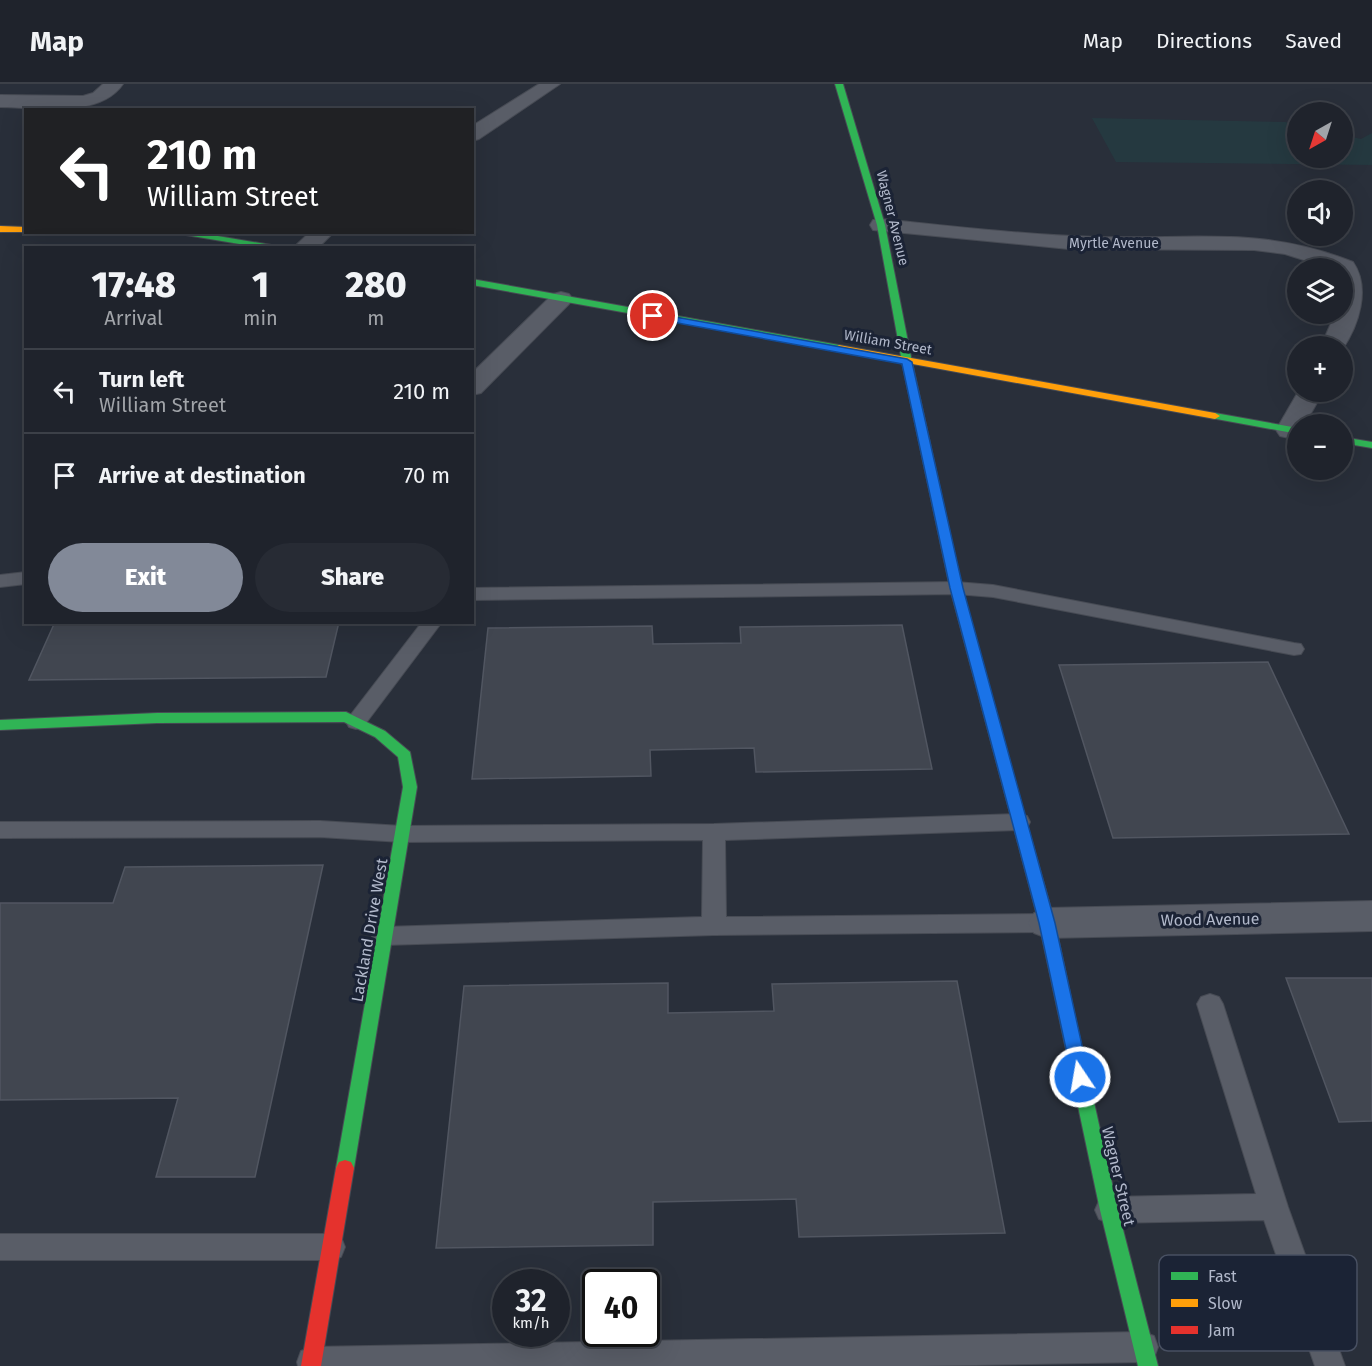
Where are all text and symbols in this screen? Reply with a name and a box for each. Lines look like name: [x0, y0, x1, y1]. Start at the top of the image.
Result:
text: Map: [30, 25, 84, 58]
text: Map: [1083, 28, 1123, 54]
text: Directions: [1156, 28, 1252, 54]
text: Saved: [1285, 28, 1342, 54]
north arrow: [1287, 102, 1353, 168]
map controls: [1287, 102, 1353, 480]
text: 210 m: [147, 130, 257, 180]
icon: left: [48, 132, 126, 210]
street label: Wagner Avenue: [872, 169, 913, 267]
button: sound: [1287, 180, 1353, 246]
text: William Street: [147, 181, 319, 213]
street label: Myrtle Avenue: [1069, 235, 1159, 252]
button: layers: [1287, 258, 1353, 324]
text: 17:48: [91, 263, 176, 307]
text: 1: [252, 263, 269, 307]
text: 280: [345, 263, 407, 307]
pin: [627, 290, 678, 341]
icon: arrive: [636, 299, 669, 332]
text: Arrival: [104, 306, 163, 330]
text: min: [243, 306, 278, 330]
text: m: [367, 306, 384, 330]
street label: William Street: [843, 326, 934, 359]
button: +: [1287, 336, 1353, 402]
text: Turn left: [99, 366, 184, 393]
icon: left: [48, 375, 81, 408]
text: 210 m: [393, 378, 450, 405]
text: William Street: [99, 393, 226, 417]
button: −: [1287, 414, 1353, 480]
icon: arrive: [48, 459, 81, 492]
text: Arrive at destination: [99, 462, 306, 489]
text: 70 m: [404, 462, 450, 489]
button: Exit: [48, 543, 243, 612]
button: Share: [255, 543, 450, 612]
street label: Lackland Drive West: [347, 857, 392, 1003]
street label: Wood Avenue: [1161, 909, 1259, 930]
position arrow: [1048, 1045, 1112, 1109]
street label: Wagner Street: [1098, 1125, 1139, 1228]
legend: [1159, 1255, 1357, 1351]
text: Fast: [1208, 1267, 1237, 1286]
speed limit sign: 40: [582, 1269, 660, 1347]
text: 32: [516, 1283, 546, 1319]
text: Slow: [1208, 1294, 1243, 1313]
text: km/h: [512, 1314, 550, 1332]
text: Jam: [1208, 1321, 1235, 1340]

